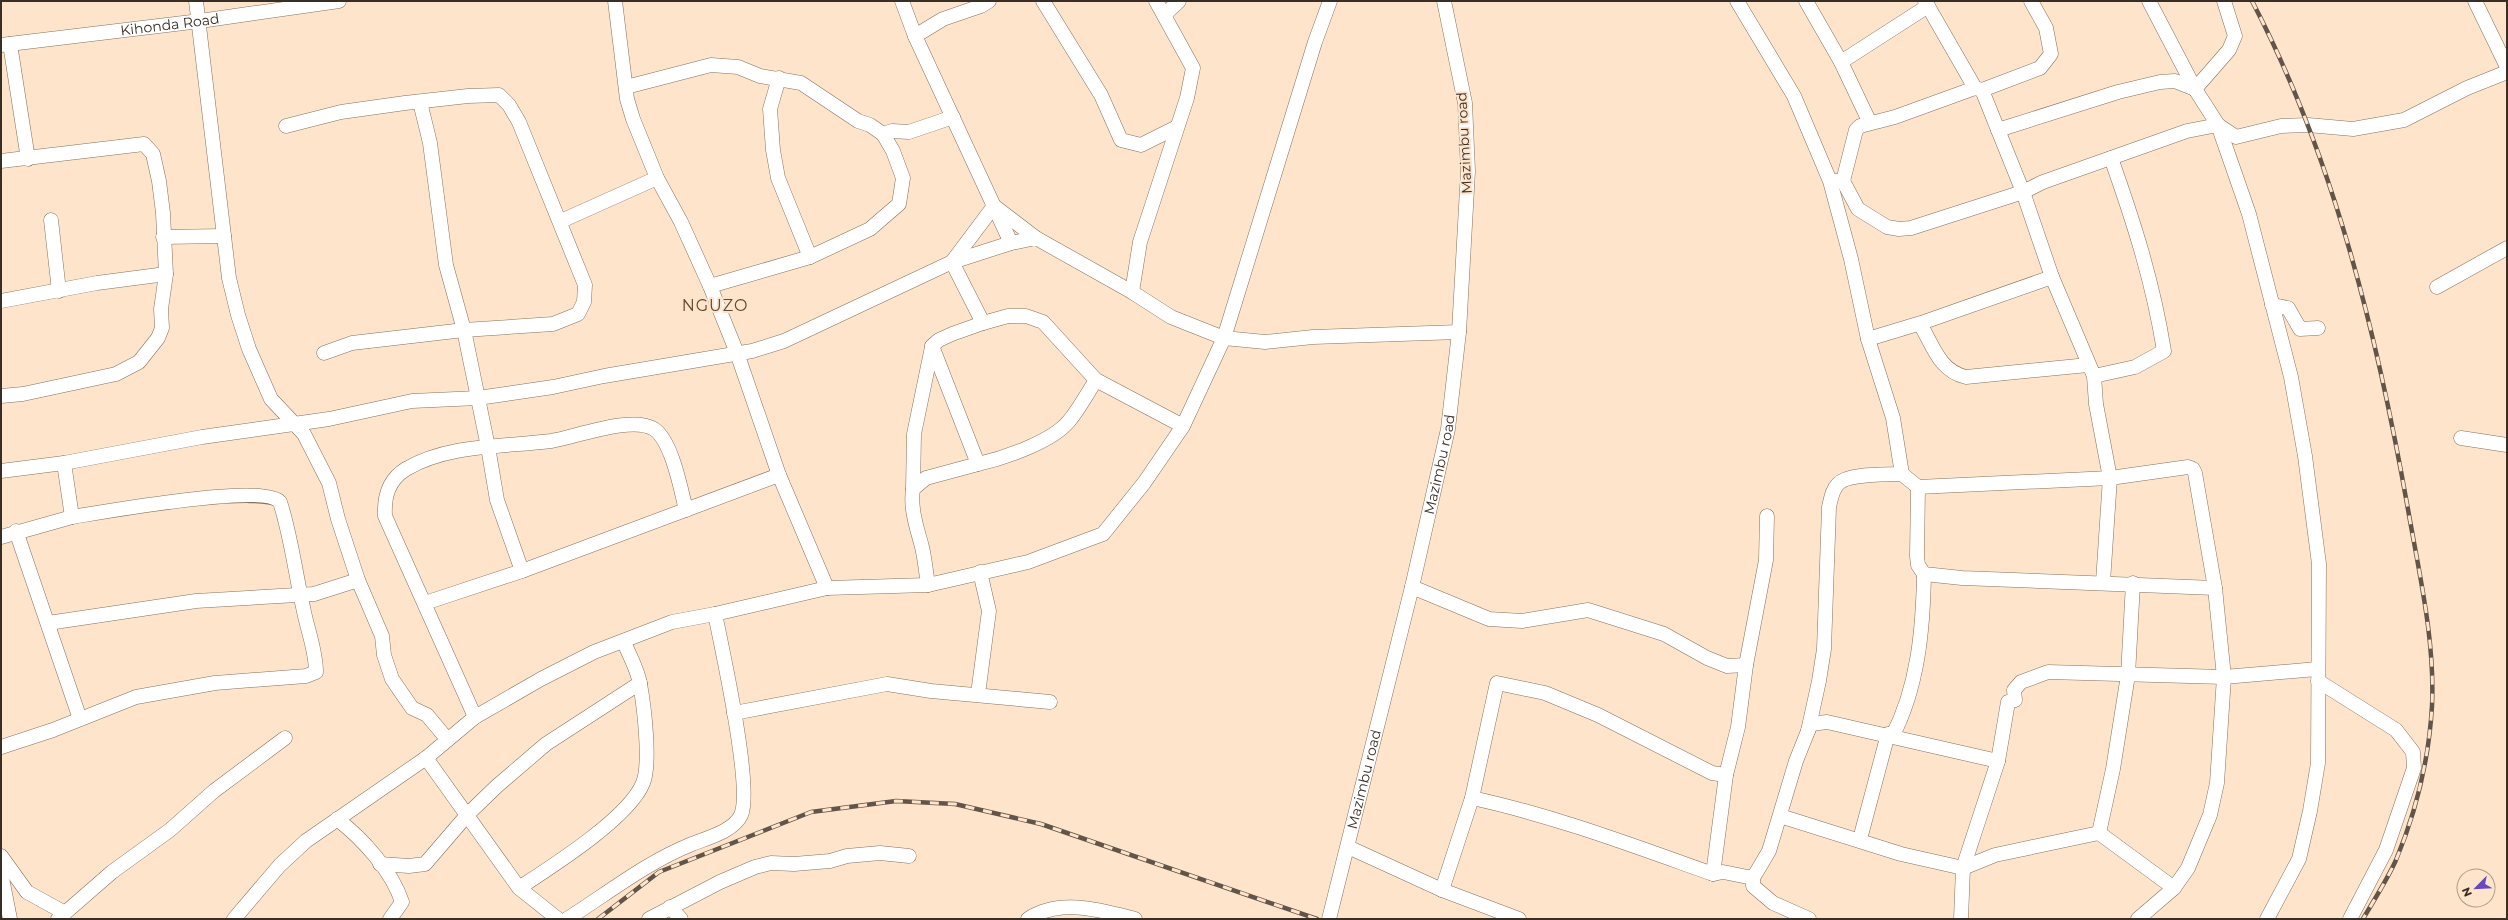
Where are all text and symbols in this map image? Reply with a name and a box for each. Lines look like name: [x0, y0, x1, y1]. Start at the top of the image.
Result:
street label: Kihonda Road: [119, 9, 220, 40]
street label: Mazimbu road: [1452, 92, 1476, 194]
district label: NGUZO: [682, 296, 748, 315]
street label: Mazimbu road: [1420, 413, 1459, 516]
street label: Mazimbu road: [1343, 728, 1385, 831]
north arrow: [2456, 868, 2496, 908]
text: N: [2459, 885, 2475, 899]

